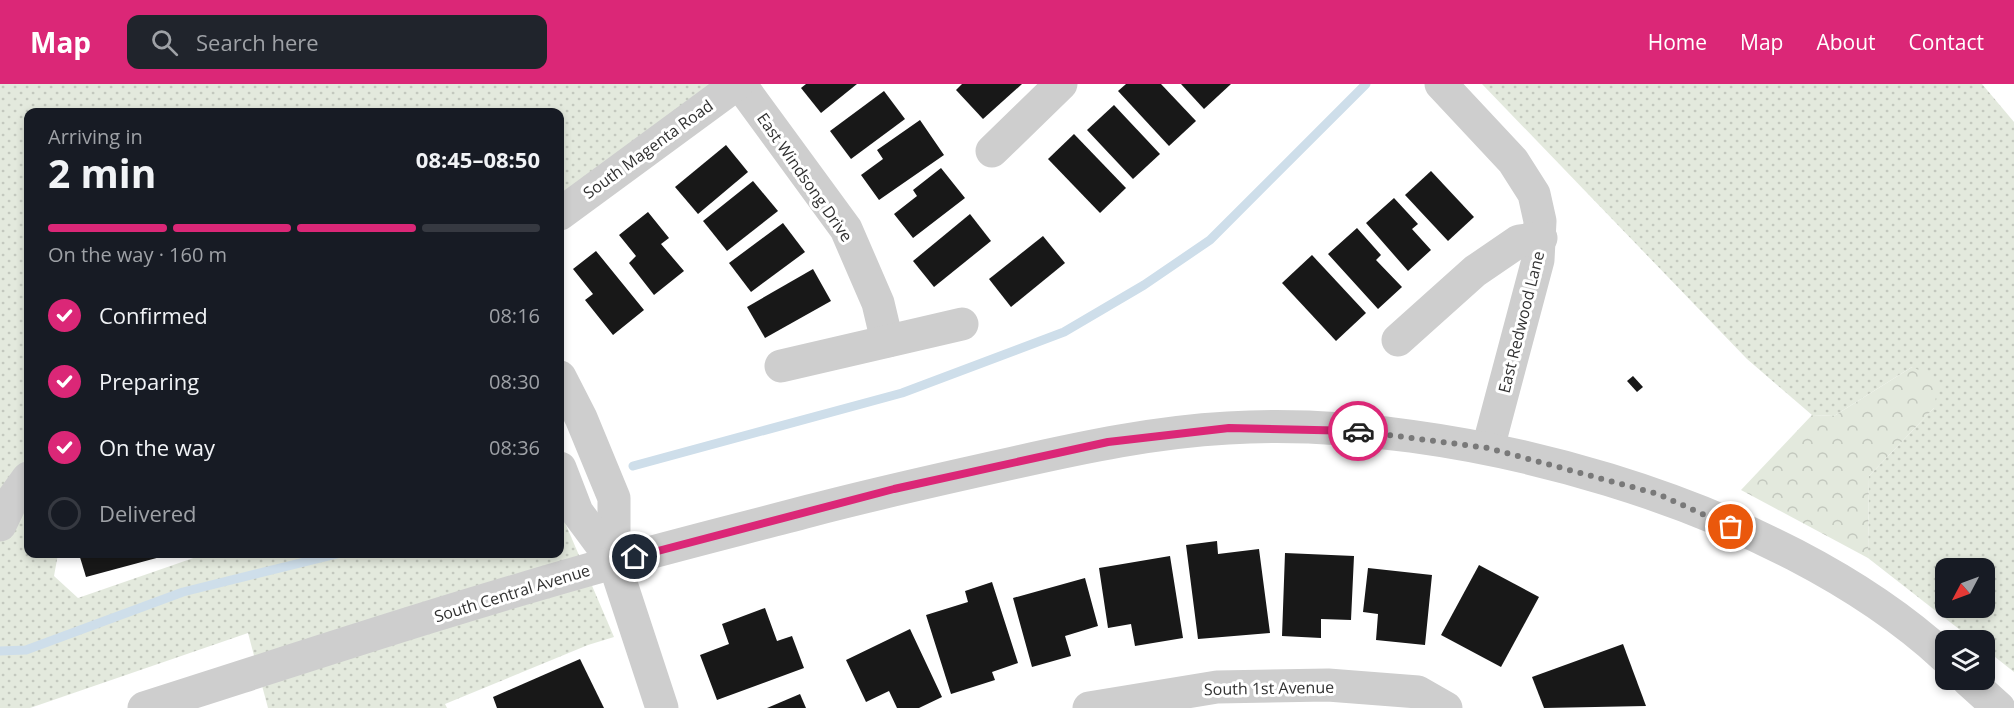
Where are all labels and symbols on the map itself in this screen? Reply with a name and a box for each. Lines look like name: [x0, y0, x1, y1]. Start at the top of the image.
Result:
street label: South Magenta Road: [579, 94, 717, 204]
street label: East Windsong Drive: [752, 108, 858, 246]
street label: East Redwood Lane: [1493, 249, 1549, 395]
courier: [1328, 401, 1388, 461]
pin: [1705, 501, 1756, 552]
pin: [609, 531, 660, 582]
north arrow: [1935, 558, 1995, 618]
street label: South Central Avenue: [431, 559, 593, 627]
street label: South 1st Avenue: [1204, 676, 1334, 700]

